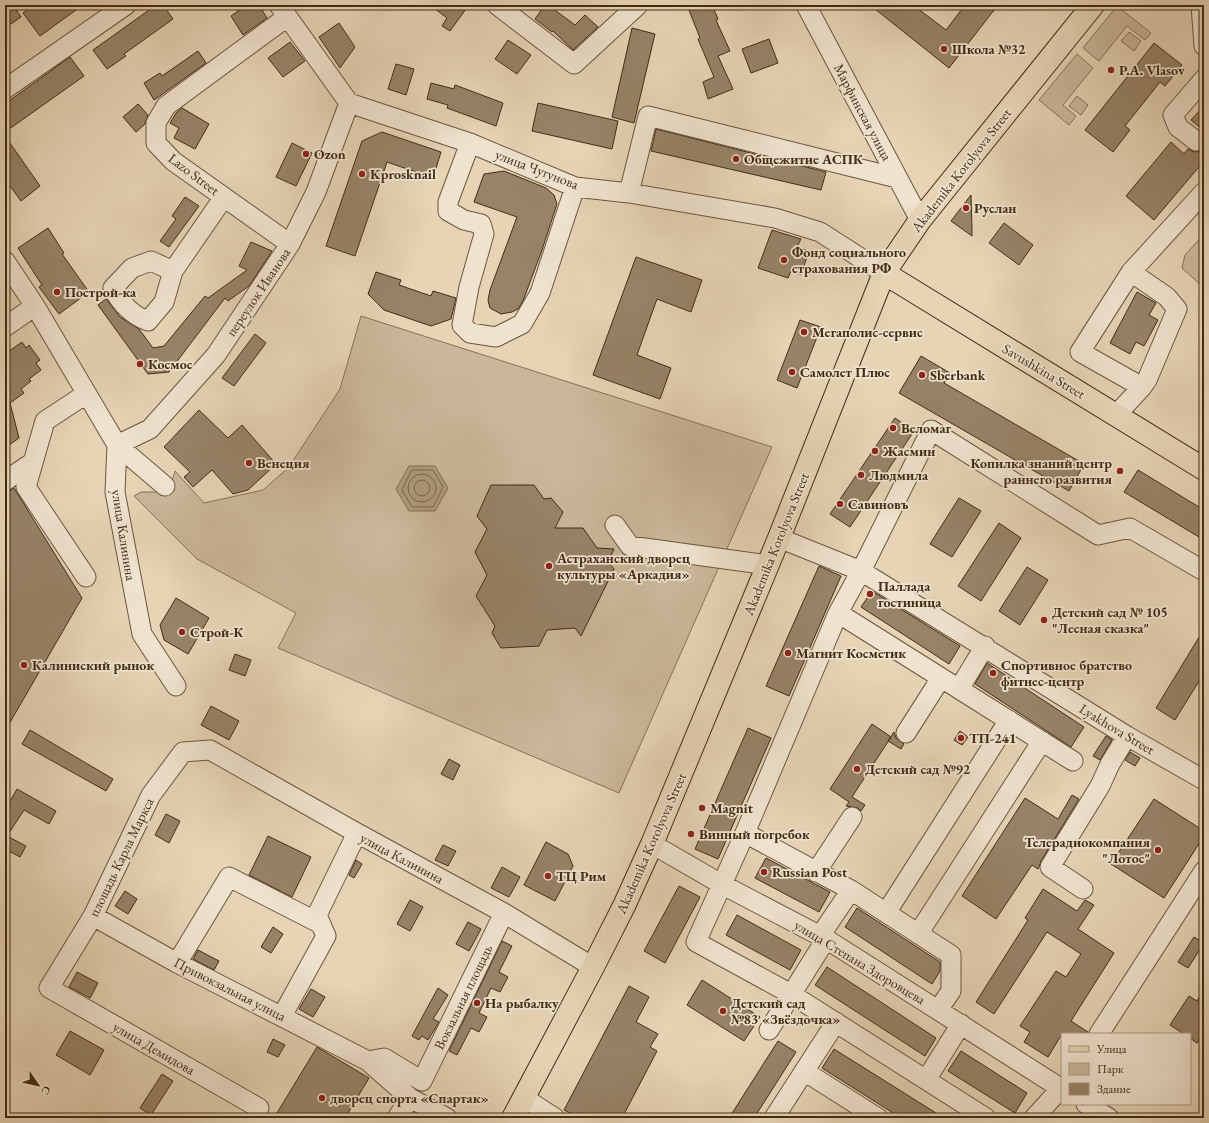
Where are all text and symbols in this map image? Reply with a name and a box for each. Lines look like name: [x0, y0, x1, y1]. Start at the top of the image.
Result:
place label: Школа №32: [952, 40, 1026, 58]
marker: Школа №32: [939, 44, 949, 54]
street label: Марфинская улица: [830, 60, 896, 164]
place label: P.A. Vlasov: [1119, 61, 1185, 79]
marker: P.A. Vlasov: [1106, 65, 1116, 75]
street label: Akademika Korolyova Street: [906, 104, 1015, 236]
place label: Ozon: [314, 145, 346, 163]
street label: улица Чугунова: [493, 145, 582, 193]
street label: Lazo Street: [165, 149, 224, 199]
marker: Ozon: [301, 149, 311, 159]
place label: Общежитие АСПК: [744, 150, 864, 168]
marker: Общежитие АСПК: [731, 154, 741, 164]
place label: Kprosknail: [370, 165, 436, 183]
marker: Kprosknail: [357, 169, 367, 179]
place label: Руслан: [974, 199, 1016, 217]
marker: Руслан: [961, 203, 971, 213]
place label: Фонд социального страхования РФ: [792, 243, 906, 277]
street label: переулок Иванова: [222, 244, 294, 340]
marker: Фонд социального страхования РФ: [779, 255, 789, 265]
place label: Построй-ка: [65, 283, 137, 301]
marker: Построй-ка: [52, 287, 62, 297]
place label: Мегаполис-сервис: [812, 323, 923, 341]
marker: Мегаполис-сервис: [799, 327, 809, 337]
street label: Savushkina Street: [999, 339, 1089, 403]
place label: Космос: [148, 355, 193, 373]
marker: Космос: [135, 359, 145, 369]
place label: Самолет Плюс: [800, 363, 890, 381]
place label: Sberbank: [930, 366, 986, 384]
marker: Самолет Плюс: [787, 367, 797, 377]
marker: Sberbank: [917, 370, 927, 380]
place label: Веломаг: [901, 419, 952, 437]
marker: Веломаг: [888, 423, 898, 433]
place label: Жасмин: [882, 442, 935, 460]
marker: Жасмин: [870, 446, 880, 456]
place label: Венеция: [257, 454, 310, 472]
place label: Копилка знаний центр раннего развития: [970, 454, 1113, 488]
marker: Венеция: [244, 458, 254, 468]
place label: Людмила: [869, 466, 929, 484]
marker: Копилка знаний центр раннего развития: [1115, 466, 1125, 476]
street label: Akademika Korolyova Street: [739, 469, 813, 619]
marker: Людмила: [856, 470, 866, 480]
street label: улица Калинина: [108, 488, 140, 582]
place label: Савиновъ: [848, 495, 909, 513]
marker: Савиновъ: [835, 499, 845, 509]
place label: Астраханский дворец культуры «Аркадия»: [556, 549, 690, 583]
marker: Астраханский дворец культуры «Аркадия»: [544, 561, 554, 571]
place label: Паллада гостиница: [878, 577, 942, 611]
marker: Паллада гостиница: [865, 589, 875, 599]
place label: Детский сад № 105 "Лесная сказка": [1052, 603, 1168, 637]
marker: Детский сад № 105 "Лесная сказка": [1039, 615, 1049, 625]
place label: Строй-К: [190, 623, 245, 641]
marker: Строй-К: [177, 627, 187, 637]
place label: Магнит Косметик: [796, 644, 906, 662]
marker: Магнит Косметик: [783, 648, 793, 658]
place label: Калиниский рынок: [32, 656, 154, 674]
place label: Спортивное братство фитнес-центр: [1001, 656, 1132, 690]
marker: Калиниский рынок: [19, 660, 29, 670]
marker: Спортивное братство фитнес-центр: [988, 668, 998, 678]
street label: Lyakhova Street: [1076, 700, 1158, 759]
place label: ТП-241: [969, 729, 1016, 747]
marker: ТП-241: [956, 733, 966, 743]
place label: Детский сад №92: [865, 760, 971, 778]
marker: Детский сад №92: [852, 764, 862, 774]
street label: Akademika Korolyova Street: [611, 769, 690, 917]
street label: площадь Карла Маркса: [84, 794, 158, 920]
place label: Magnit: [710, 799, 754, 817]
marker: Magnit: [697, 803, 707, 813]
place label: Винный погребок: [699, 825, 810, 843]
street label: улица Калинина: [357, 828, 447, 888]
marker: Винный погребок: [686, 829, 696, 839]
place label: Телерадиокомпания "Лотос": [1024, 833, 1151, 867]
marker: Телерадиокомпания "Лотос": [1153, 845, 1163, 855]
place label: Russian Post: [772, 863, 848, 881]
place label: ТЦ Рим: [556, 867, 607, 885]
marker: Russian Post: [759, 867, 769, 877]
marker: ТЦ Рим: [543, 871, 553, 881]
street label: улица Степана Здоровцева: [791, 916, 929, 1008]
street label: Вокзальная площадь: [430, 941, 496, 1053]
street label: Привокзальная улица: [171, 953, 289, 1025]
place label: На рыбалку: [485, 994, 559, 1012]
place label: Детский сад №83 «Звёздочка»: [731, 994, 840, 1028]
marker: На рыбалку: [472, 998, 482, 1008]
marker: Детский сад №83 «Звёздочка»: [718, 1006, 728, 1016]
street label: улица Демидова: [110, 1017, 199, 1079]
legend: [1061, 1033, 1191, 1105]
text: Улица: [1096, 1041, 1127, 1057]
text: Парк: [1097, 1061, 1124, 1077]
north arrow: [18, 1065, 58, 1105]
text: Здание: [1097, 1081, 1131, 1097]
text: С: [38, 1083, 54, 1098]
place label: дворец спорта «Спартак»: [330, 1089, 489, 1107]
marker: дворец спорта «Спартак»: [317, 1093, 327, 1103]

